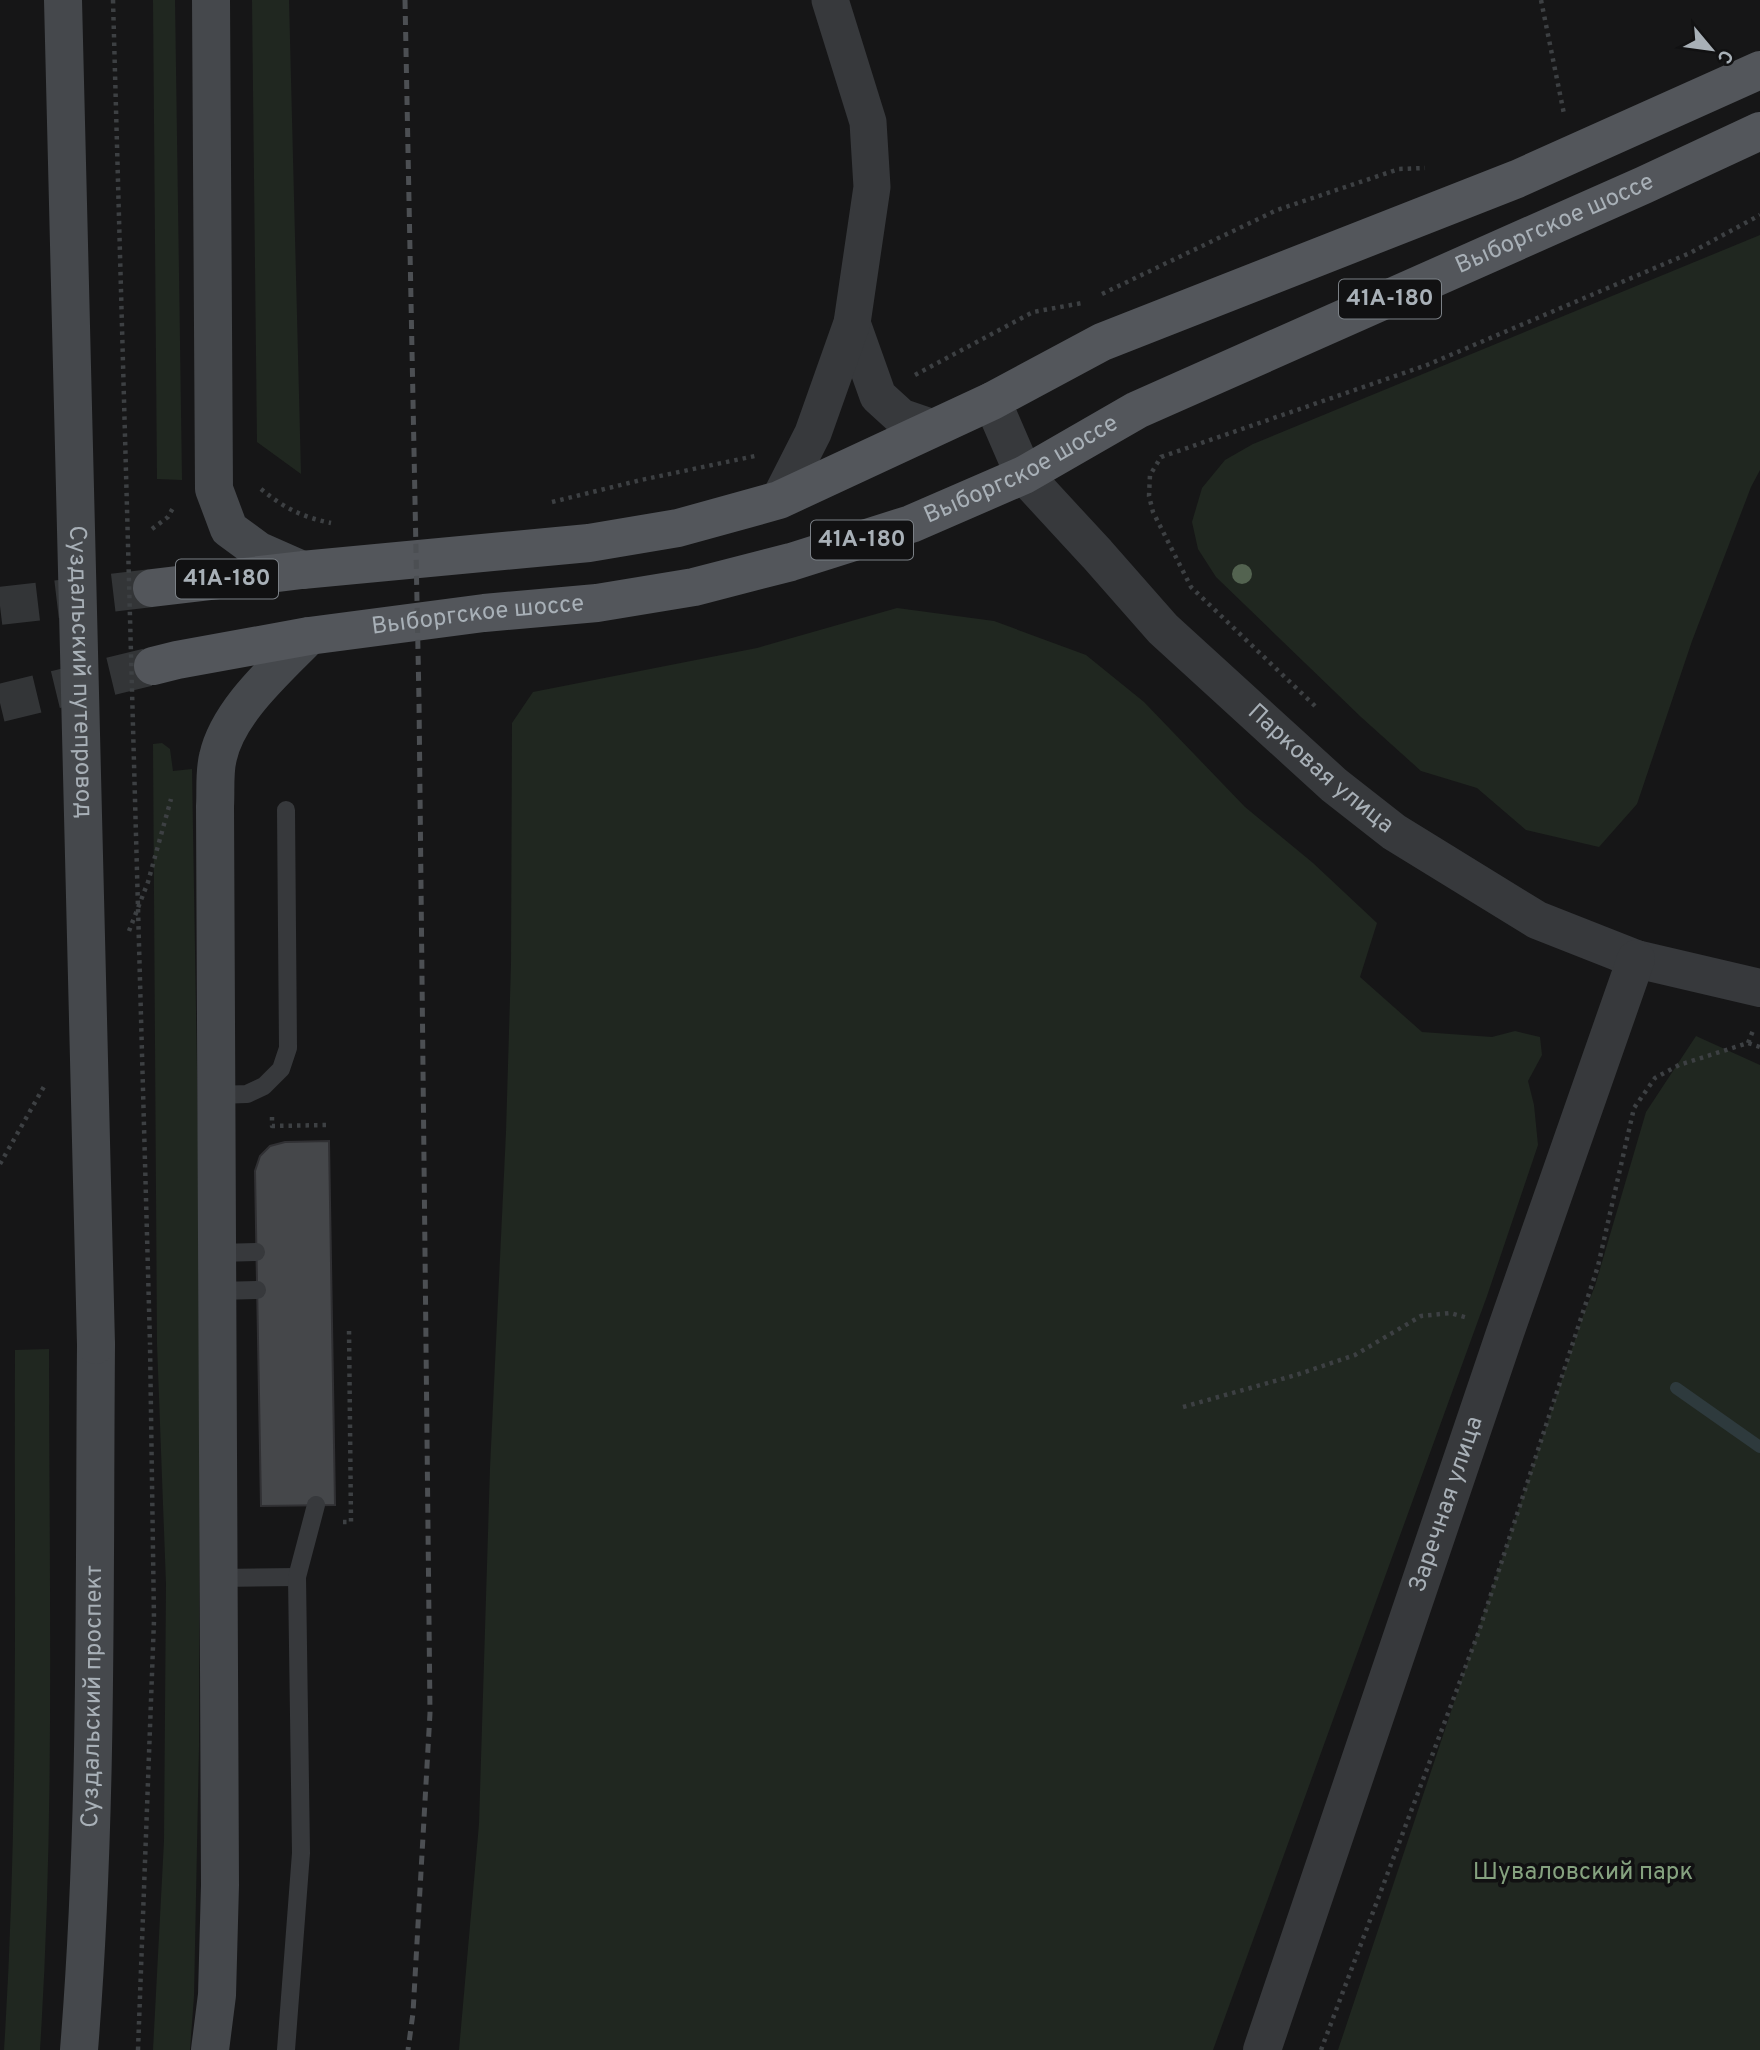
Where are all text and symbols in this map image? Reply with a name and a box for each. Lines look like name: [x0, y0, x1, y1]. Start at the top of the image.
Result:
north arrow: [1676, 14, 1746, 84]
text: С: [1711, 45, 1738, 67]
street label: Выборгское шоссе: [1451, 167, 1659, 282]
road number: 41А-180: [1339, 280, 1441, 318]
street label: Выборгское шоссе: [920, 409, 1124, 531]
road number: 41А-180: [811, 520, 913, 560]
street label: Суздальский путепровод: [61, 525, 98, 819]
road number: 41А-180: [176, 559, 278, 598]
street label: Выборгское шоссе: [370, 589, 585, 643]
street label: Парковая улица: [1241, 698, 1399, 841]
street label: Заречная улица: [1403, 1413, 1491, 1596]
street label: Суздальский проспект: [76, 1565, 110, 1828]
park label: Шуваловский парк: [1473, 1858, 1693, 1888]

